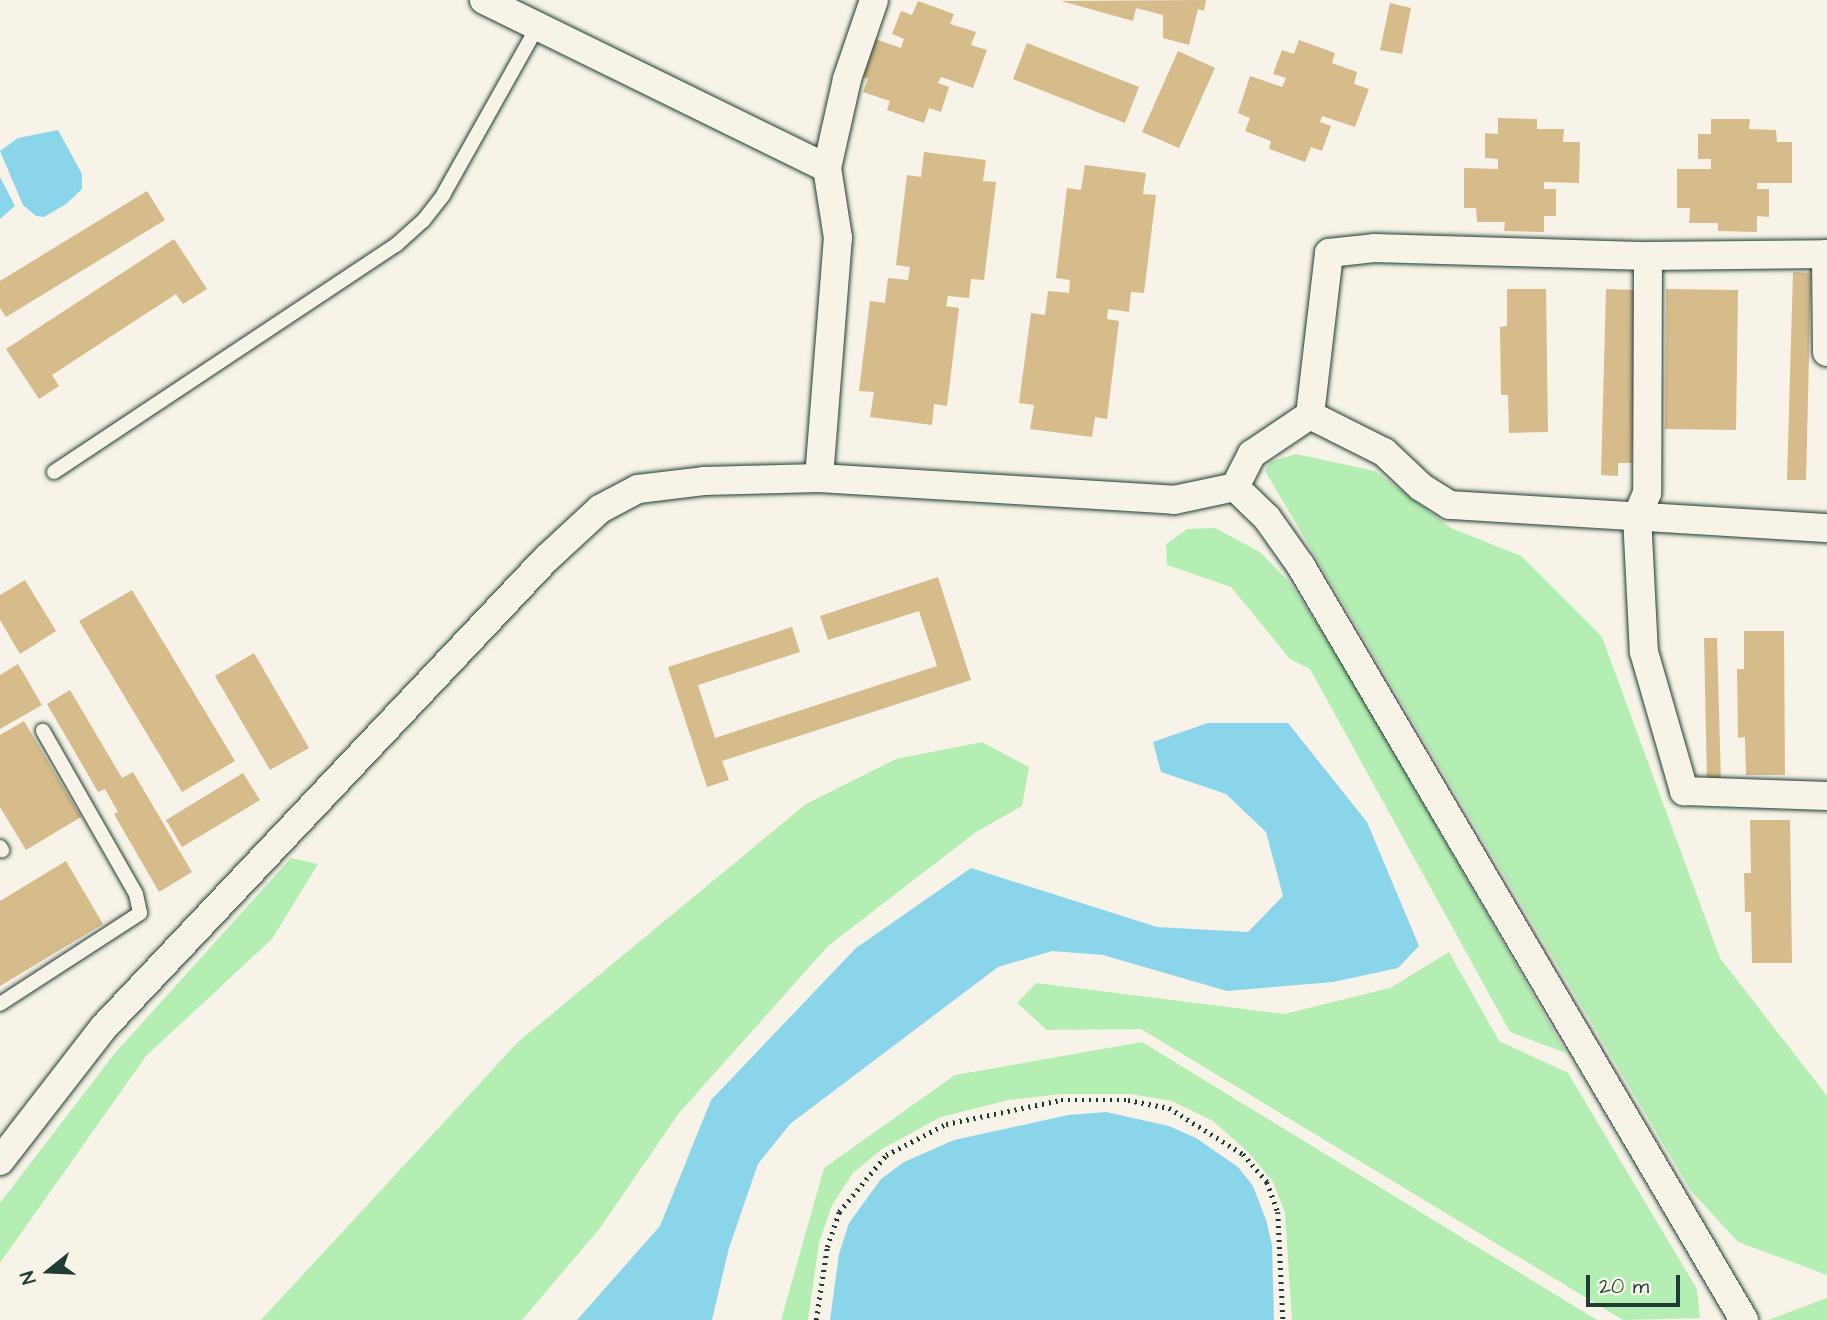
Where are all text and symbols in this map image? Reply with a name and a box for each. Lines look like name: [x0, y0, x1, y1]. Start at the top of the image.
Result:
north arrow: [14, 1236, 84, 1306]
scale bar: [1589, 1260, 1684, 1304]
text: N: [14, 1268, 43, 1287]
text: 20 m: [1599, 1272, 1649, 1301]

